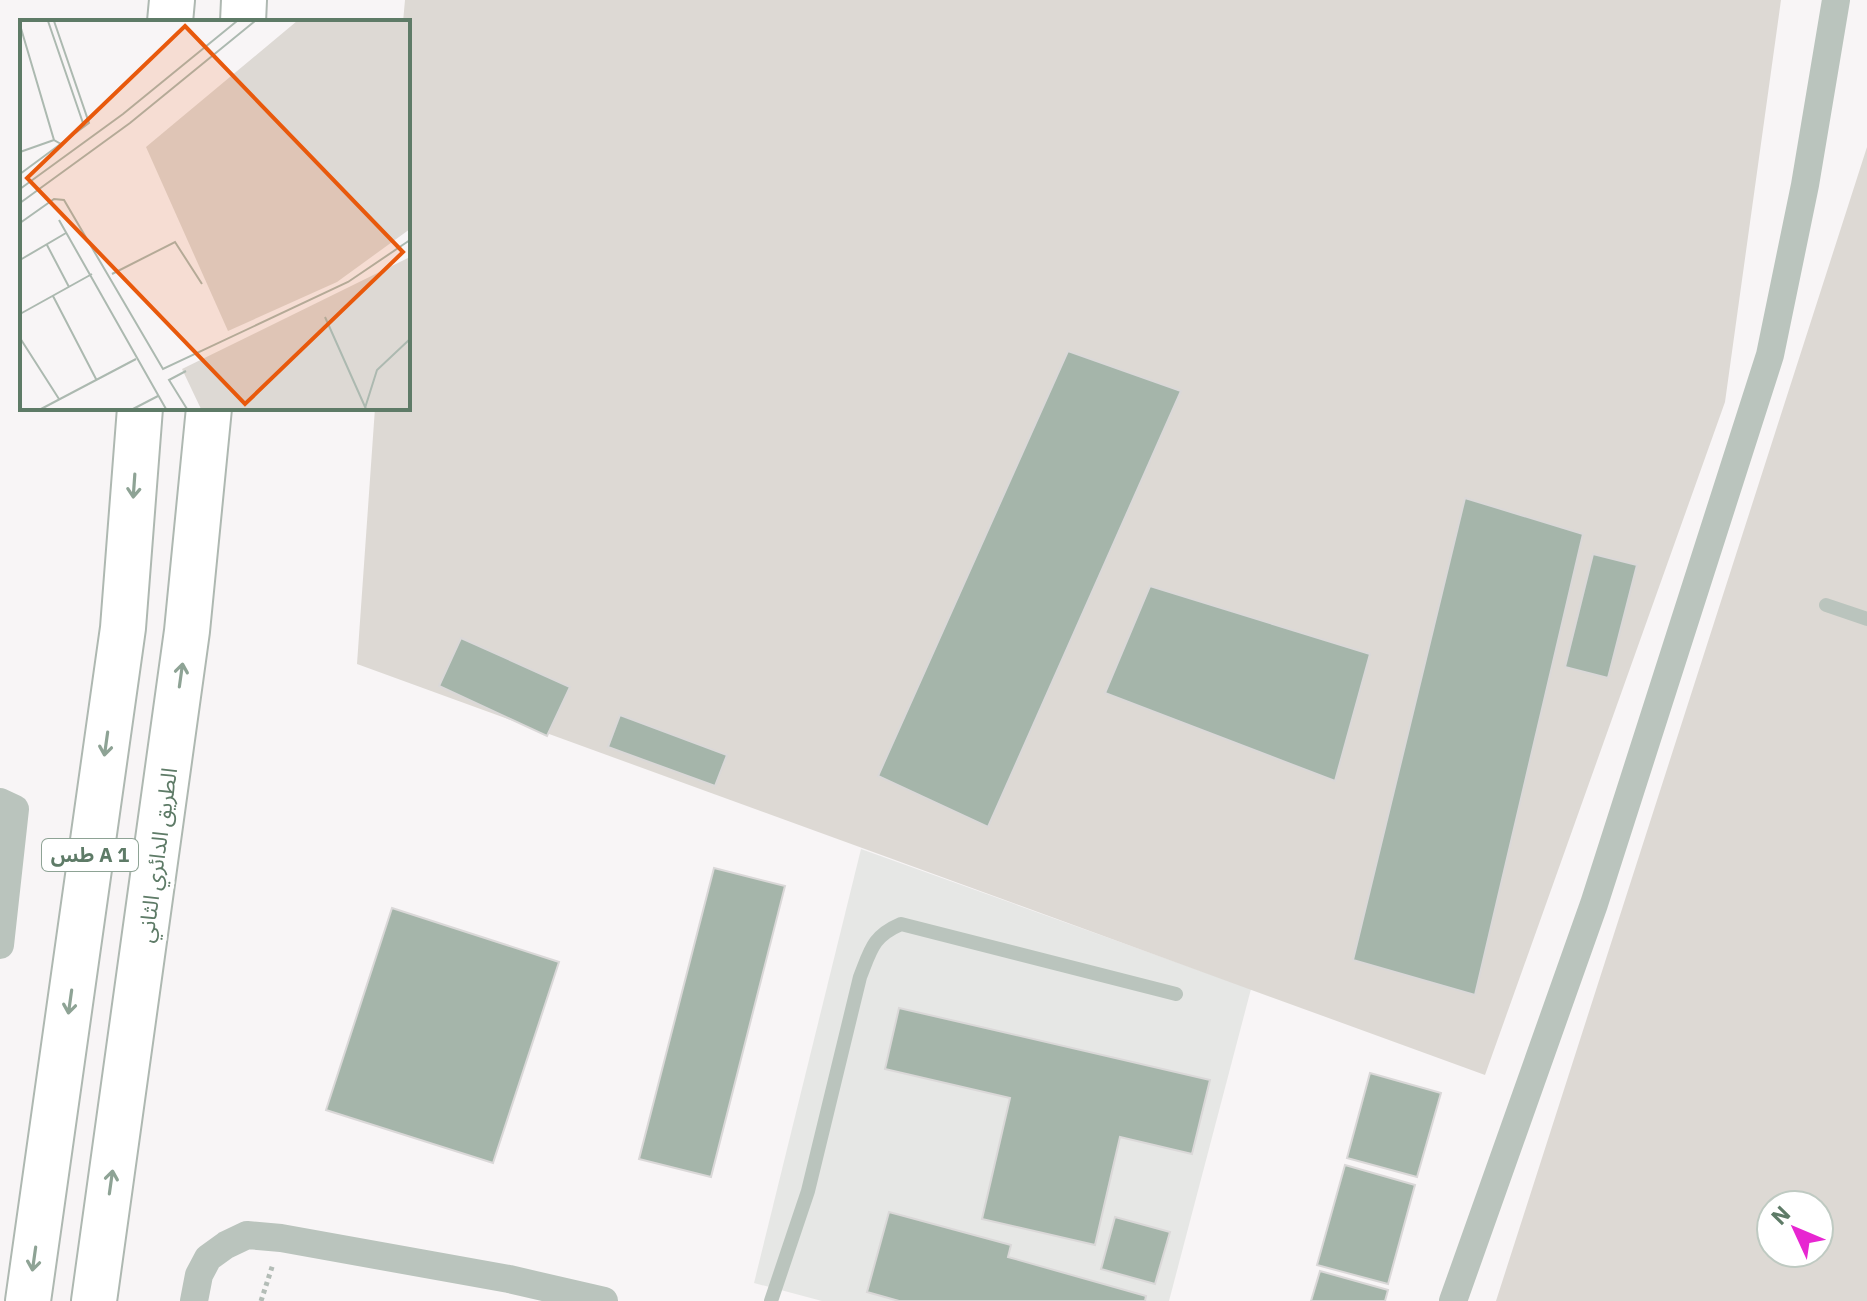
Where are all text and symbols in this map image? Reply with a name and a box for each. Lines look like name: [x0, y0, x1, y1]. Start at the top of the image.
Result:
inset map: [20, 20, 410, 410]
one-way arrow: [126, 472, 141, 499]
one-way arrow: [174, 663, 189, 688]
one-way arrow: [98, 731, 113, 756]
street label: الطريق الدائري الثاني: [130, 766, 186, 945]
road number: طس A 1: [42, 839, 138, 871]
one-way arrow: [62, 988, 77, 1014]
one-way arrow: [104, 1170, 119, 1195]
north arrow: [1755, 1189, 1835, 1269]
text: N: [1764, 1199, 1796, 1231]
one-way arrow: [26, 1246, 41, 1271]

